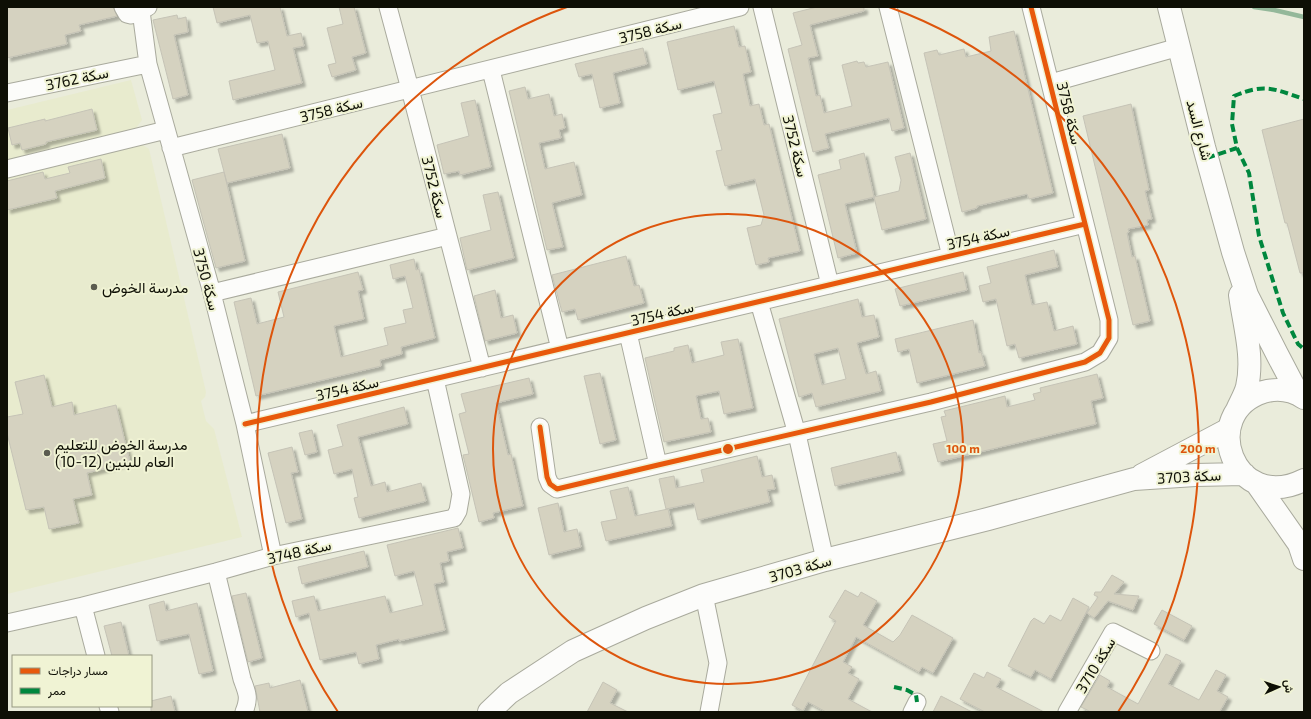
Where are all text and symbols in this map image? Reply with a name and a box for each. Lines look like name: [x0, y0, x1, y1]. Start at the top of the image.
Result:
street label: سكة 3758: [617, 14, 683, 46]
street label: سكة 3762: [44, 63, 110, 93]
street label: سكة 3758: [1054, 80, 1086, 146]
street label: سكة 3758: [298, 93, 364, 125]
street label: شارع السد: [1180, 98, 1217, 163]
street label: سكة 3752: [780, 113, 812, 179]
street label: سكة 3752: [419, 154, 451, 220]
street label: سكة 3754: [945, 221, 1011, 253]
street label: سكة 3750: [190, 246, 224, 312]
place label: مدرسة الخوض: [102, 278, 188, 298]
marker: مدرسة الخوض: [89, 282, 99, 292]
street label: سكة 3754: [629, 297, 695, 329]
street label: سكة 3754: [314, 372, 380, 404]
place label: مدرسة الخوض للتعليم العام للبنين (12-10): [55, 435, 187, 472]
text: 100 m: [946, 441, 980, 455]
text: 200 m: [1180, 441, 1216, 455]
centre of rings: [721, 442, 735, 456]
marker: مدرسة الخوض للتعليم العام للبنين (12-10): [42, 448, 52, 458]
street label: سكة 3703: [1157, 465, 1222, 487]
street label: سكة 3748: [265, 535, 333, 567]
street label: سكة 3703: [767, 550, 833, 585]
street label: سكة 3710: [1071, 634, 1119, 696]
legend: [12, 655, 152, 707]
text: مسار دراجات: [48, 663, 108, 679]
north arrow: [1259, 667, 1299, 707]
text: ش: [1282, 680, 1296, 693]
text: ممر: [47, 683, 66, 699]

